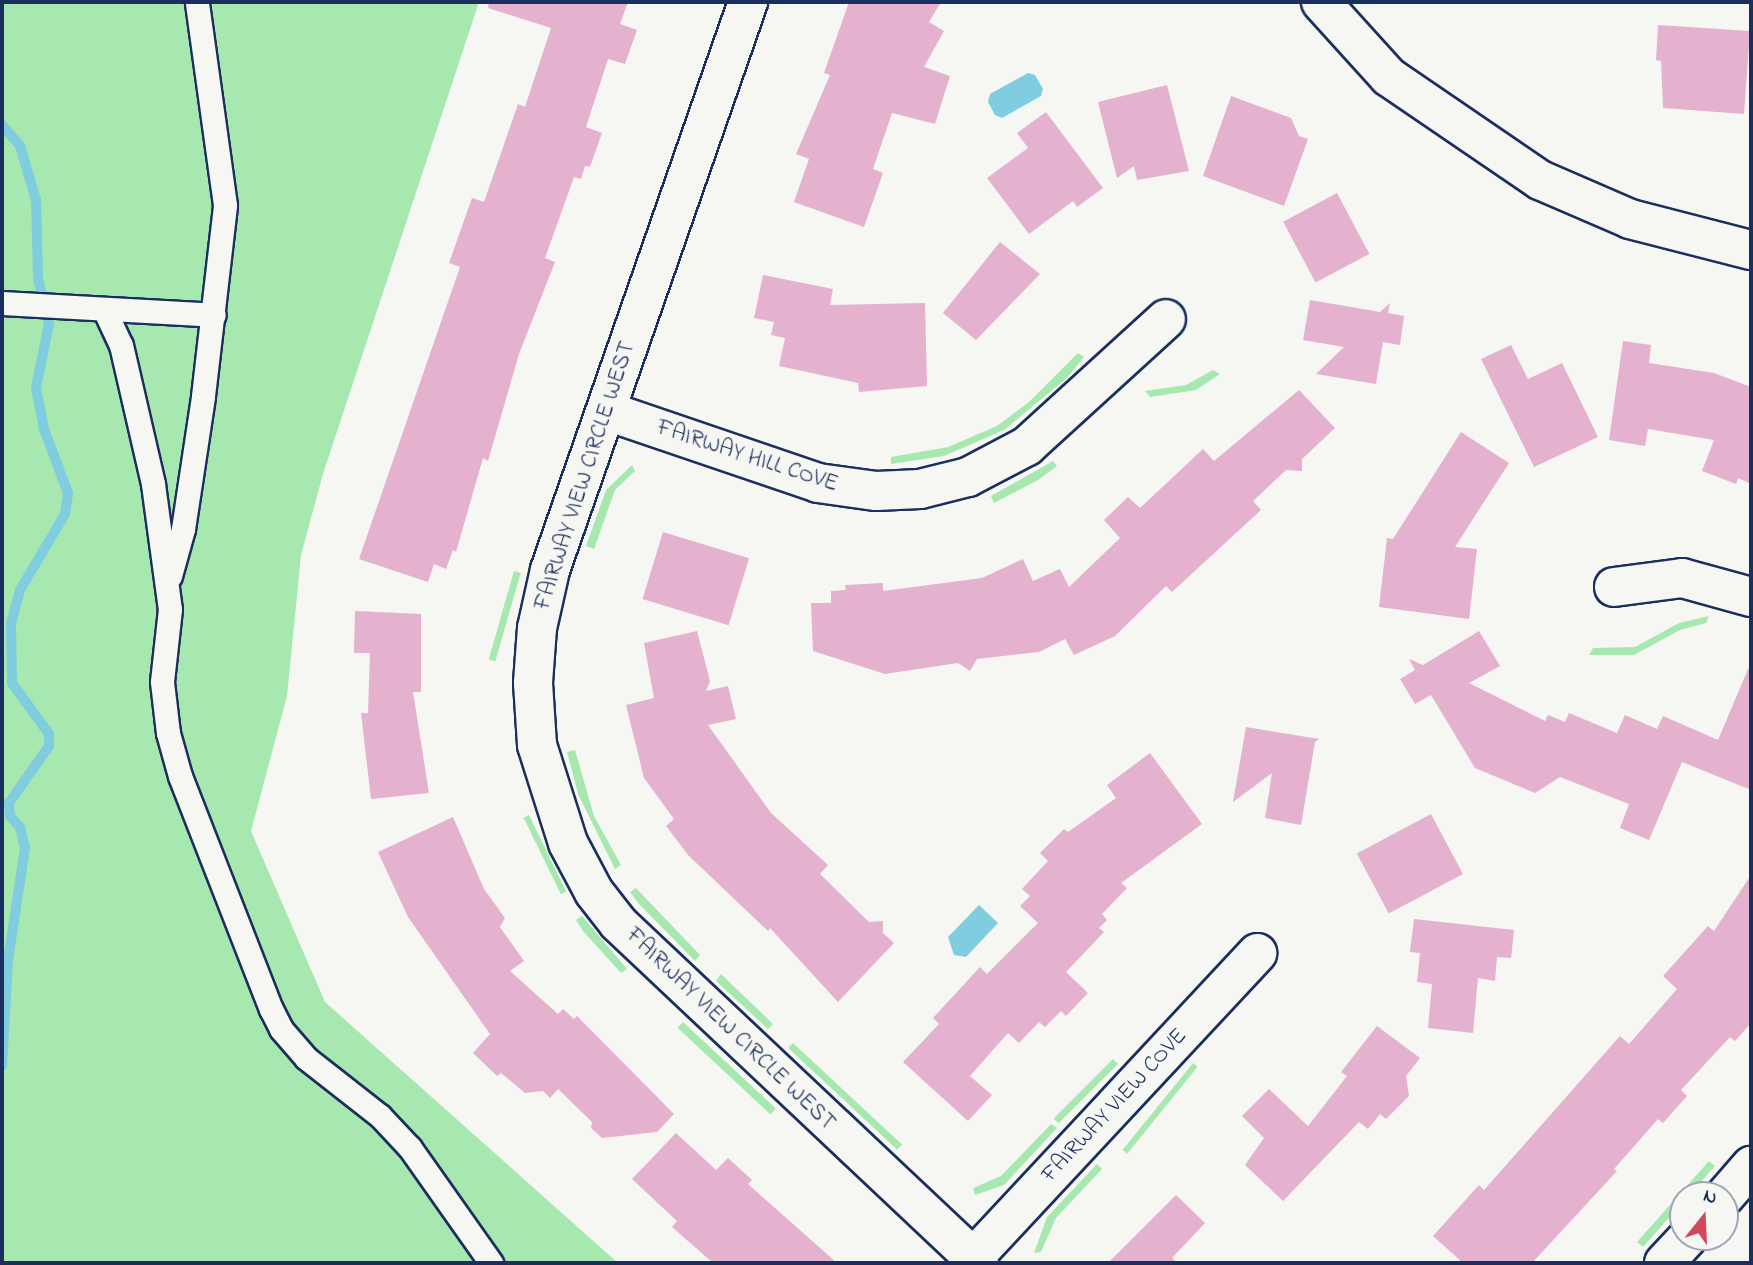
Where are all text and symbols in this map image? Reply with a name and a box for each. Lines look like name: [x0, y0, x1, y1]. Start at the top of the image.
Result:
street label: FAIRWAY VIEW CIRCLE WEST: [529, 338, 643, 614]
street label: FAIRWAY HILL COVE: [653, 415, 841, 499]
street label: FAIRWAY VIEW CIRCLE WEST: [619, 923, 841, 1137]
street label: FAIRWAY VIEW COVE: [1036, 1023, 1194, 1189]
north arrow: [1669, 1181, 1739, 1251]
text: N: [1700, 1183, 1720, 1212]

